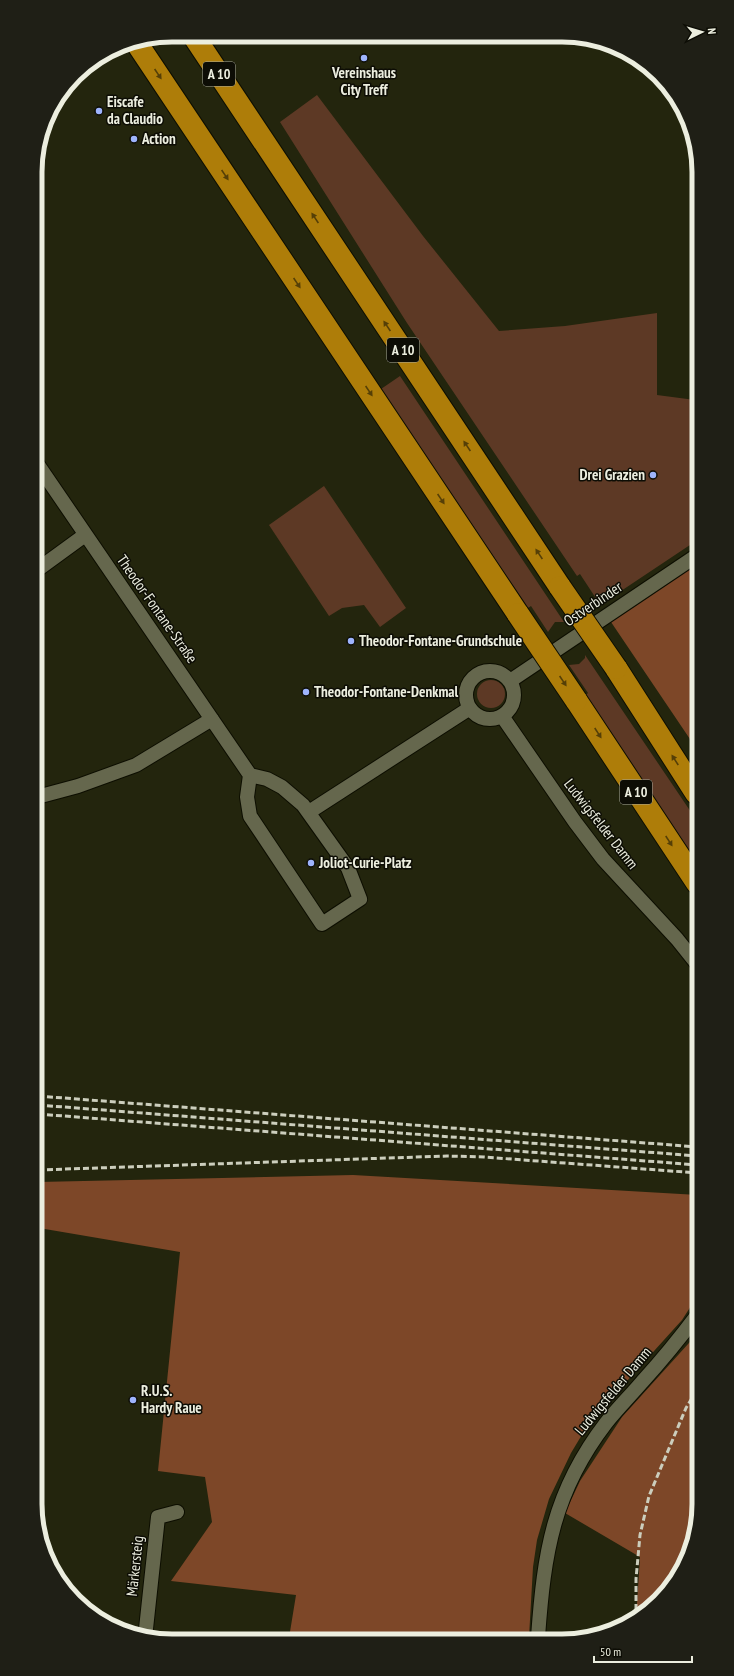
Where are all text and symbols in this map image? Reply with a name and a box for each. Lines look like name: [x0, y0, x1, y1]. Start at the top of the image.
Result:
north arrow: [682, 12, 722, 52]
text: N: [705, 28, 719, 35]
marker: Vereinshaus City Treff: [359, 53, 369, 63]
road number: A 10: [203, 62, 235, 86]
place label: Vereinshaus City Treff: [331, 63, 396, 99]
one-way arrow: [154, 69, 162, 80]
place label: Eiscafe da Claudio: [107, 92, 163, 128]
marker: Eiscafe da Claudio: [94, 106, 104, 116]
place label: Action: [141, 129, 176, 148]
marker: Action: [129, 134, 139, 144]
one-way arrow: [221, 170, 229, 180]
one-way arrow: [311, 213, 319, 223]
one-way arrow: [293, 278, 301, 288]
one-way arrow: [383, 321, 391, 331]
road number: A 10: [387, 338, 419, 362]
one-way arrow: [365, 386, 373, 396]
one-way arrow: [463, 441, 471, 451]
place label: Drei Grazien: [580, 465, 645, 484]
marker: Drei Grazien: [648, 470, 658, 480]
one-way arrow: [438, 493, 445, 505]
one-way arrow: [535, 549, 543, 560]
street label: Theodor-Fontane-Straße: [113, 551, 202, 667]
street label: Ostverbinder: [560, 577, 626, 630]
place label: Theodor-Fontane-Grundschule: [359, 631, 522, 650]
marker: Theodor-Fontane-Grundschule: [346, 636, 356, 646]
one-way arrow: [559, 676, 567, 686]
place label: Theodor-Fontane-Denkmal: [314, 682, 459, 701]
marker: Theodor-Fontane-Denkmal: [301, 687, 311, 697]
one-way arrow: [594, 728, 602, 738]
one-way arrow: [671, 755, 679, 766]
street label: Ludwigsfelder Damm: [560, 775, 643, 873]
road number: A 10: [620, 780, 652, 804]
one-way arrow: [666, 836, 673, 847]
place label: Joliot-Curie-Platz: [318, 853, 412, 872]
marker: Joliot-Curie-Platz: [306, 858, 316, 868]
street label: Ludwigsfelder Damm: [570, 1343, 655, 1439]
place label: R.U.S. Hardy Raue: [141, 1381, 202, 1417]
marker: R.U.S. Hardy Raue: [128, 1395, 138, 1405]
street label: Märkersteig: [122, 1535, 147, 1597]
scale bar: [594, 1638, 692, 1664]
text: 50 m: [600, 1644, 621, 1659]

